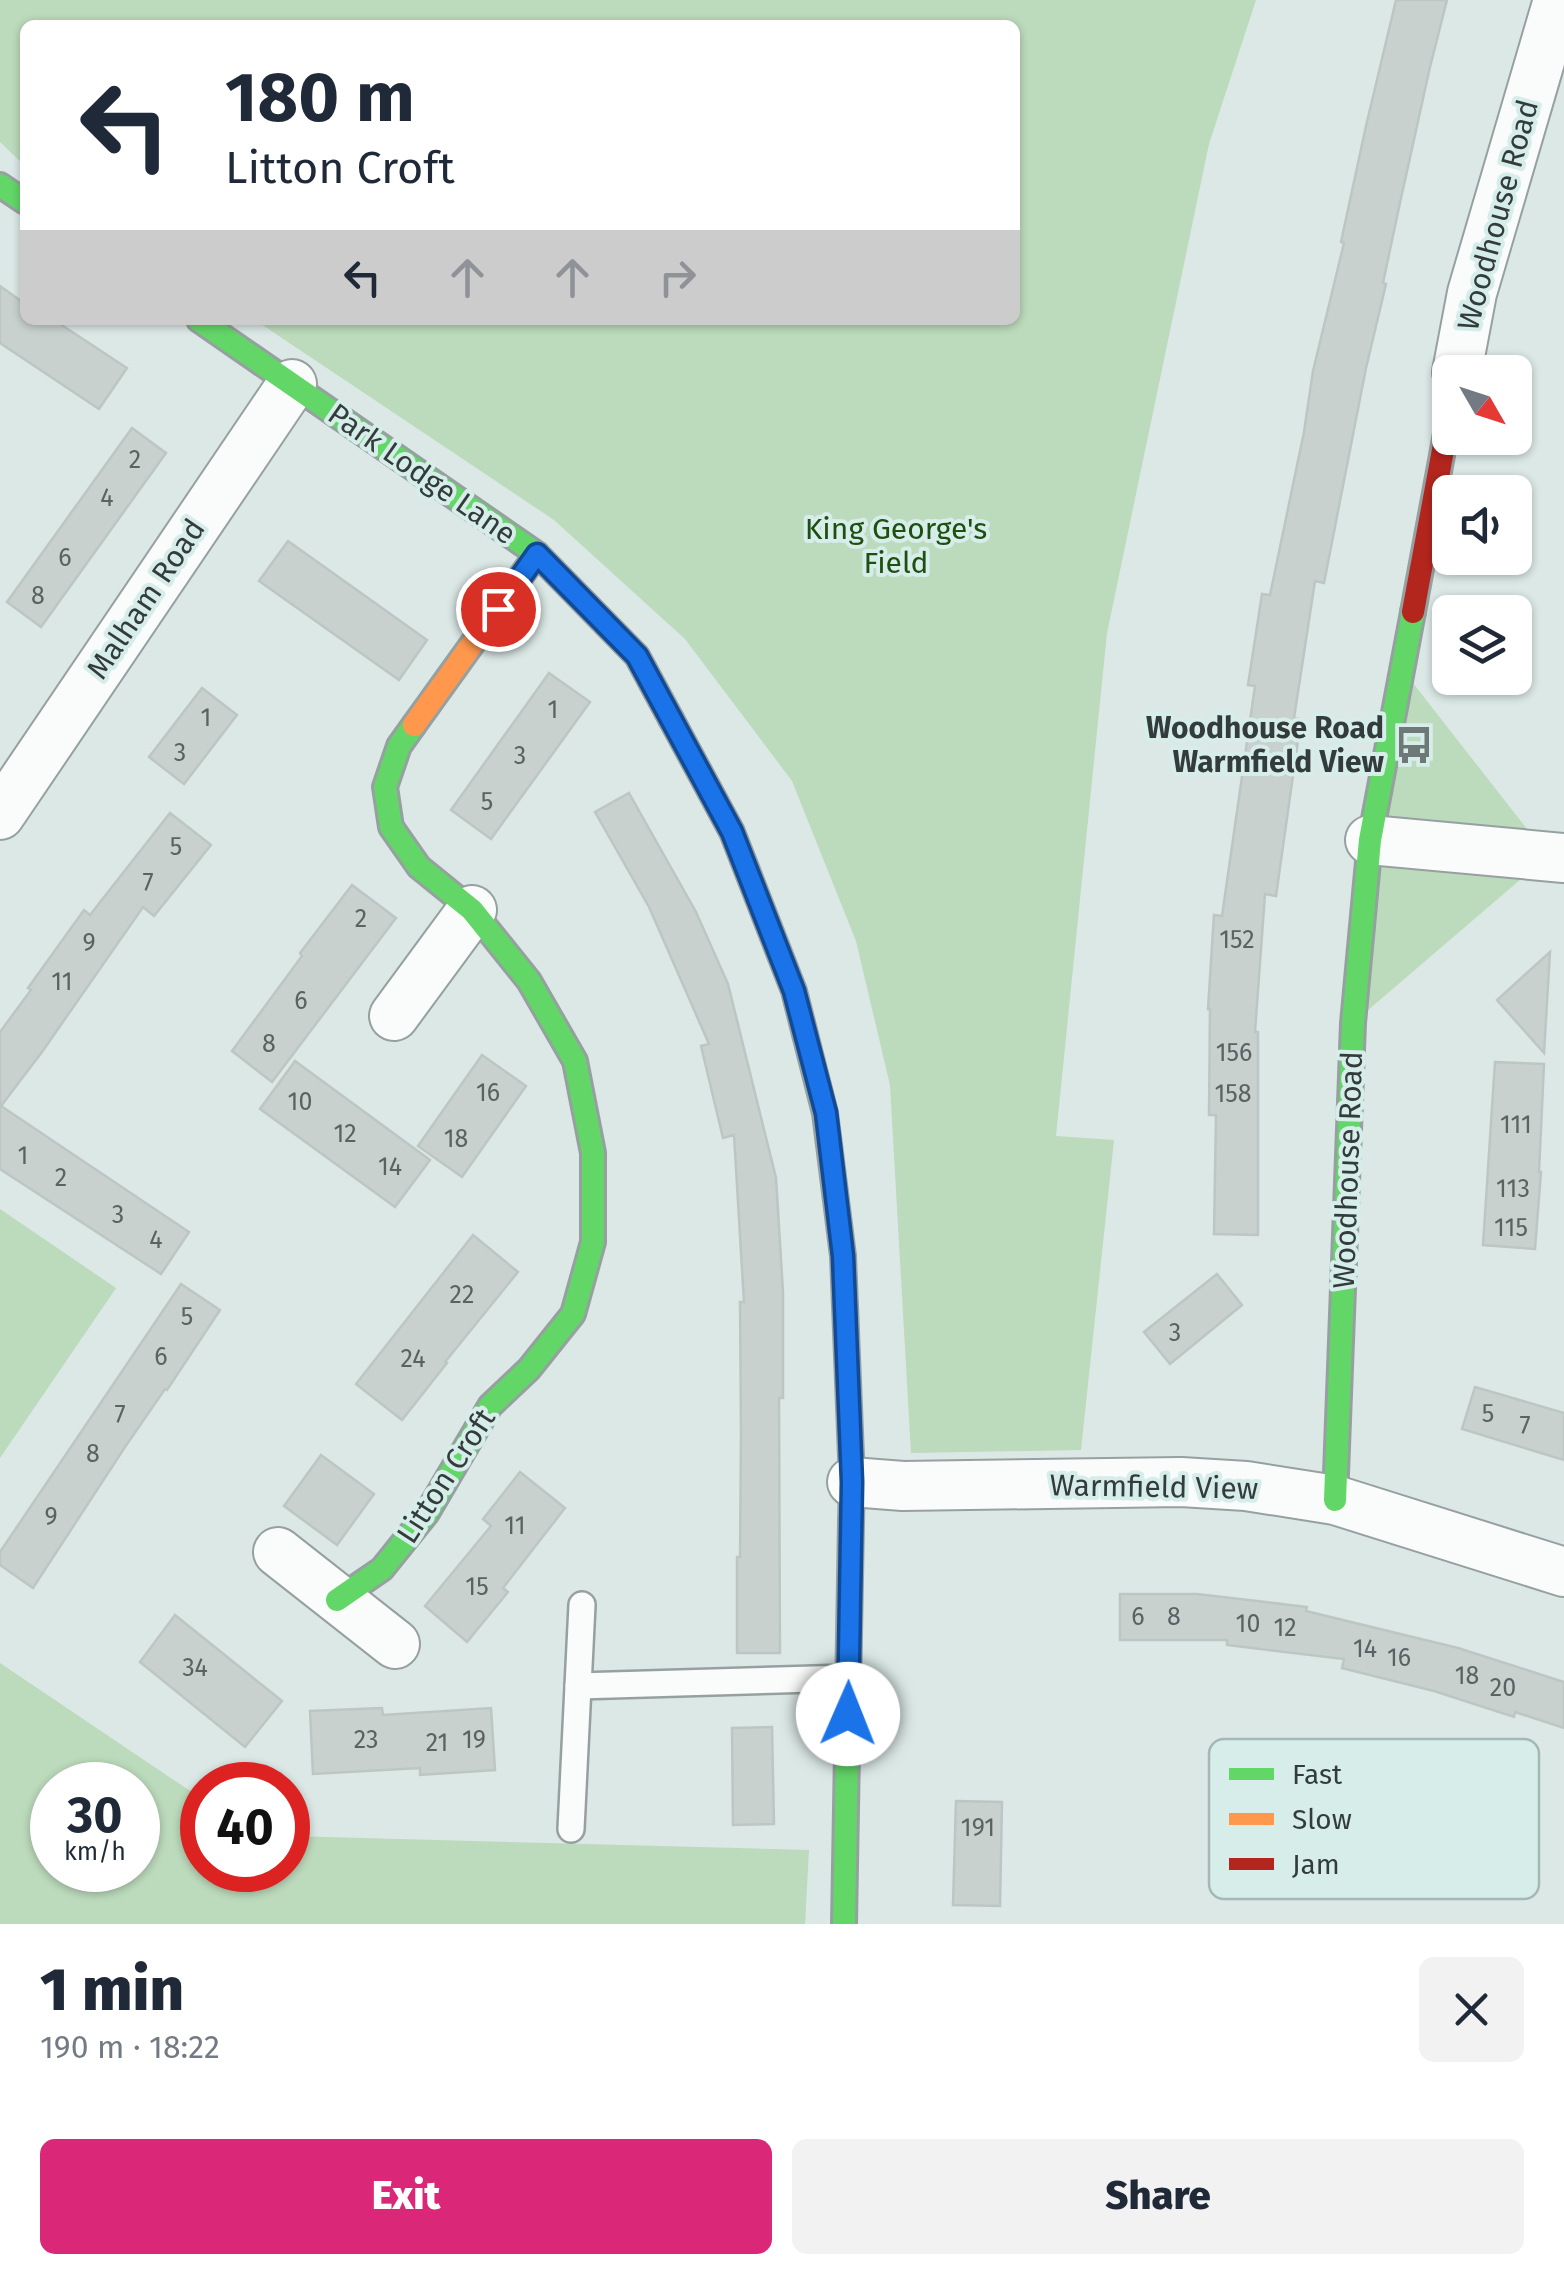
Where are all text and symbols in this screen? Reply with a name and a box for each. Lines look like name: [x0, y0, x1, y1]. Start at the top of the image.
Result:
text: 180 m: [225, 56, 415, 140]
icon: left: [60, 60, 190, 190]
street label: Woodhouse Road: [1450, 96, 1546, 334]
text: Litton Croft: [225, 141, 455, 195]
icon: left: [335, 250, 390, 305]
icon: ahead: [440, 250, 495, 305]
icon: ahead: [545, 250, 600, 305]
icon: right: [650, 250, 705, 305]
north arrow: [1432, 355, 1532, 455]
map controls: [1432, 355, 1532, 695]
street label: Park Lodge Lane: [321, 396, 523, 552]
house number: 2: [129, 445, 141, 475]
button: sound: [1432, 475, 1532, 575]
house number: 4: [100, 483, 114, 513]
park label: King George's Field: [805, 511, 987, 581]
street label: Malham Road: [79, 512, 213, 686]
house number: 6: [58, 543, 72, 573]
pin: [456, 567, 541, 652]
house number: 8: [31, 581, 45, 611]
icon: arrive: [471, 582, 526, 637]
button: layers: [1432, 595, 1532, 695]
house number: 1: [548, 695, 558, 725]
house number: 1: [201, 703, 211, 733]
place label: Woodhouse Road Warmfield View: [1146, 710, 1385, 780]
bus stop icon: Woodhouse Road Warmfield View: [1393, 724, 1435, 766]
house number: 3: [174, 738, 186, 768]
house number: 3: [514, 741, 526, 771]
house number: 5: [481, 787, 493, 817]
house number: 5: [170, 832, 182, 862]
house number: 7: [142, 867, 154, 897]
house number: 2: [355, 904, 367, 934]
house number: 152: [1219, 925, 1255, 955]
house number: 9: [82, 928, 96, 958]
house number: 11: [51, 967, 73, 997]
house number: 6: [294, 986, 308, 1016]
house number: 8: [262, 1029, 276, 1059]
house number: 156: [1216, 1038, 1252, 1068]
street label: Woodhouse Road: [1326, 1051, 1370, 1289]
house number: 16: [476, 1078, 500, 1108]
house number: 158: [1214, 1079, 1252, 1109]
house number: 10: [288, 1087, 312, 1117]
house number: 111: [1500, 1110, 1532, 1140]
house number: 12: [333, 1119, 357, 1149]
house number: 18: [444, 1124, 468, 1154]
house number: 1: [18, 1141, 28, 1171]
house number: 14: [378, 1152, 402, 1182]
house number: 2: [55, 1163, 67, 1193]
house number: 113: [1496, 1174, 1530, 1204]
house number: 3: [112, 1200, 124, 1230]
house number: 115: [1494, 1213, 1528, 1243]
house number: 4: [149, 1225, 163, 1255]
house number: 22: [450, 1280, 474, 1310]
house number: 5: [181, 1302, 193, 1332]
house number: 3: [1169, 1318, 1181, 1348]
house number: 6: [154, 1342, 168, 1372]
house number: 24: [400, 1344, 426, 1374]
house number: 7: [114, 1399, 126, 1429]
house number: 5: [1482, 1399, 1494, 1429]
street label: Litton Croft: [389, 1402, 503, 1550]
house number: 7: [1519, 1410, 1531, 1440]
house number: 8: [86, 1439, 100, 1469]
street label: Warmfield View: [1049, 1467, 1259, 1507]
house number: 9: [44, 1502, 58, 1532]
house number: 11: [504, 1511, 526, 1541]
house number: 15: [465, 1572, 489, 1602]
house number: 6: [1131, 1602, 1145, 1632]
house number: 8: [1167, 1602, 1181, 1632]
house number: 10: [1236, 1609, 1260, 1639]
house number: 12: [1273, 1613, 1297, 1643]
house number: 14: [1353, 1634, 1377, 1664]
house number: 16: [1387, 1643, 1411, 1673]
house number: 34: [182, 1653, 208, 1683]
house number: 18: [1455, 1661, 1479, 1691]
position arrow: [796, 1662, 900, 1766]
house number: 20: [1490, 1673, 1516, 1703]
house number: 23: [354, 1725, 378, 1755]
house number: 19: [462, 1725, 486, 1755]
house number: 21: [426, 1728, 448, 1758]
legend: [1209, 1739, 1539, 1899]
text: Fast: [1292, 1758, 1343, 1791]
speed limit sign: 40: [180, 1762, 310, 1892]
text: 30: [67, 1785, 123, 1845]
text: Slow: [1292, 1803, 1352, 1836]
house number: 191: [961, 1813, 995, 1843]
text: km/h: [64, 1837, 126, 1867]
text: Jam: [1292, 1848, 1340, 1881]
text: 1 min: [40, 1954, 184, 2026]
button: close: [1419, 1957, 1524, 2062]
text: 190 m · 18:22: [40, 2028, 220, 2066]
button: Exit: [40, 2139, 772, 2254]
button: Share: [792, 2139, 1524, 2254]

